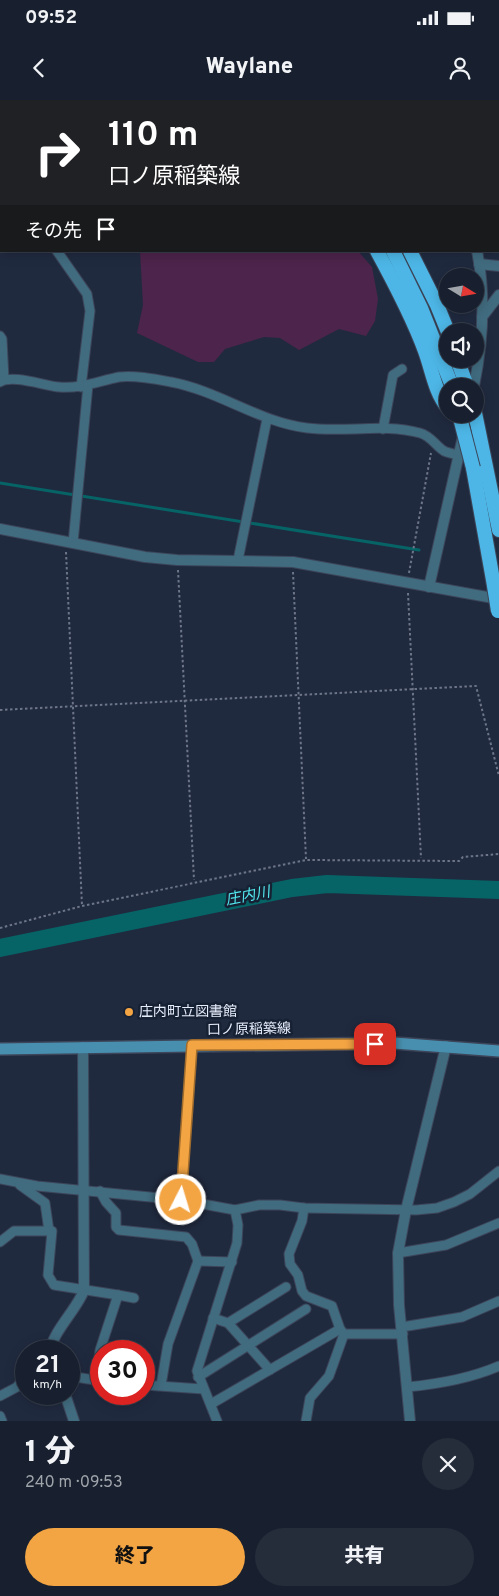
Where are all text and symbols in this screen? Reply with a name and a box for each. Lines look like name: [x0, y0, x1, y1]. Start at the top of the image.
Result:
text: 09:52: [25, 6, 77, 30]
icon: back: [25, 54, 53, 82]
text: Waylane: [206, 54, 293, 81]
icon: person: [446, 54, 474, 82]
text: 110 m: [108, 114, 198, 158]
icon: right: [25, 120, 90, 185]
text: 口ノ原稲築線: [108, 164, 240, 191]
icon: arrive: [92, 215, 120, 243]
text: その先: [25, 220, 82, 244]
north arrow: [439, 268, 484, 312]
map controls: [439, 268, 484, 423]
button: sound: [439, 323, 484, 368]
button: search: [439, 378, 484, 423]
water label: 庄内川: [224, 883, 274, 911]
place label: 庄内町立図書館: [139, 1004, 237, 1021]
marker: 庄内町立図書館: [123, 1006, 135, 1018]
street label: 口ノ原稲築線: [207, 1021, 291, 1039]
pin: [354, 1023, 396, 1065]
icon: arrive: [361, 1030, 389, 1058]
position arrow: [154, 1173, 206, 1225]
speed limit sign: 30: [90, 1340, 155, 1405]
text: 21: [35, 1350, 60, 1382]
text: km/h: [33, 1377, 62, 1393]
text: 1 分: [25, 1435, 75, 1472]
button: close: [422, 1438, 474, 1490]
text: 240 m · 09:53: [25, 1473, 123, 1493]
button: 終了: [25, 1528, 245, 1586]
button: 共有: [255, 1528, 474, 1586]

